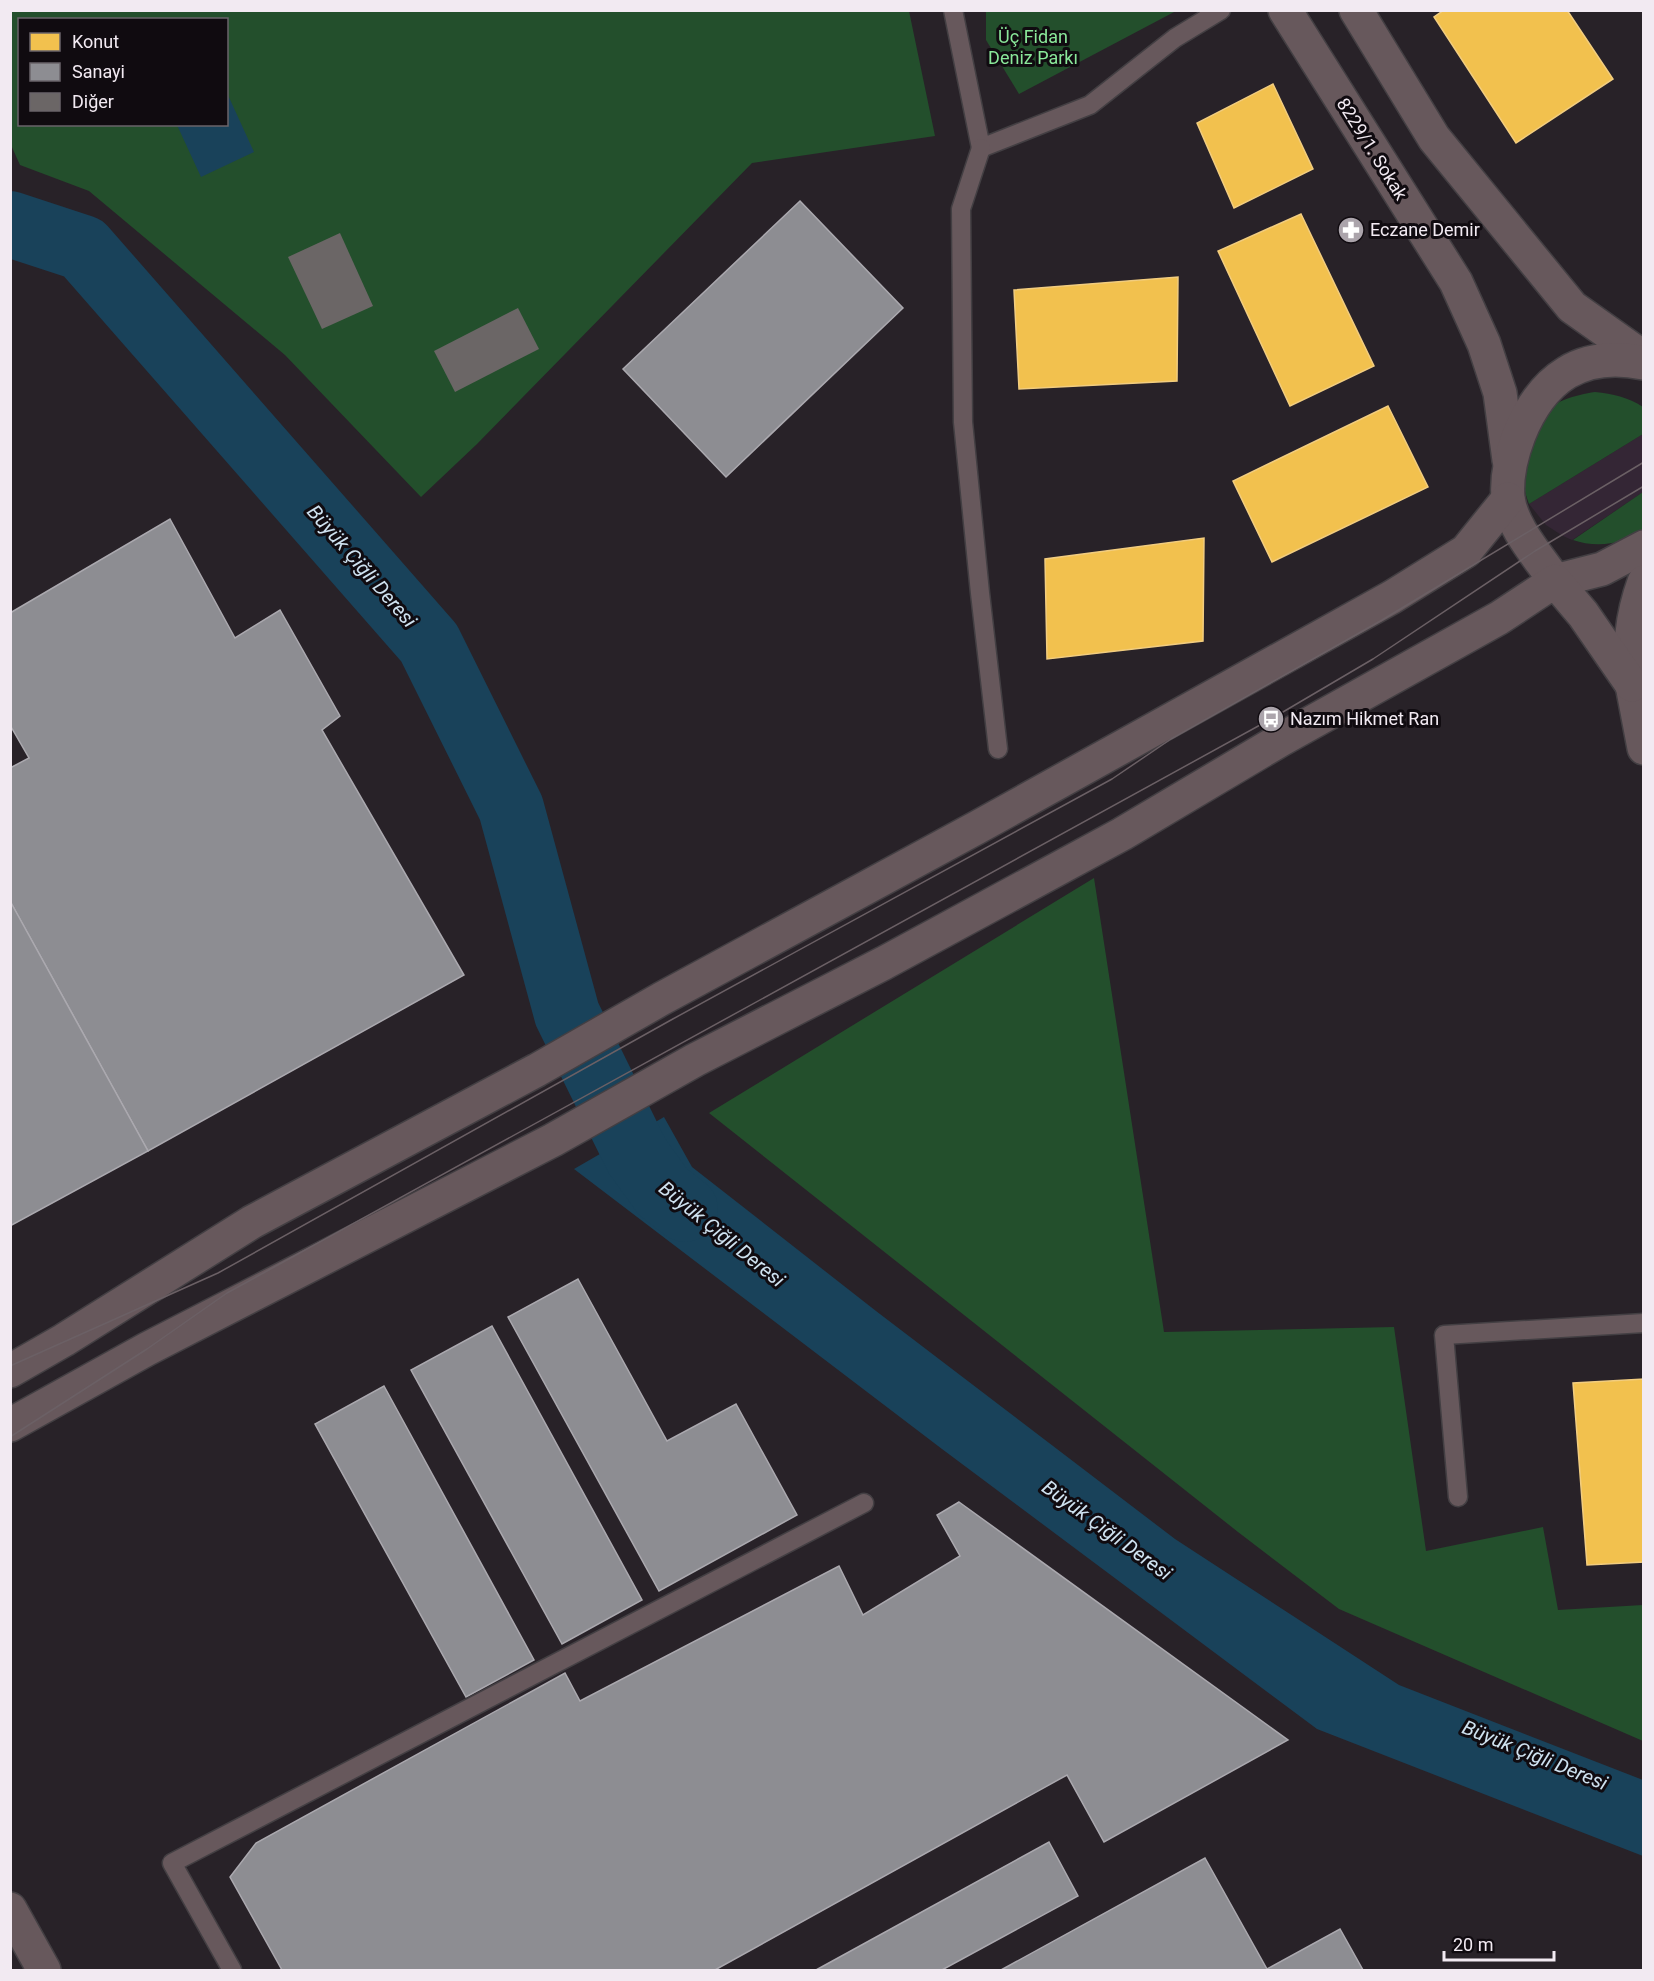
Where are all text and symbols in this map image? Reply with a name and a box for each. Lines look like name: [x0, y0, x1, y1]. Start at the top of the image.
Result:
legend: [18, 18, 228, 126]
park label: Üç Fidan Deniz Parkı: [988, 26, 1078, 68]
text: Konut: [72, 31, 119, 52]
text: Sanayi: [72, 61, 125, 82]
text: Diğer: [72, 91, 114, 112]
street label: 8229/1. Sokak: [1333, 94, 1413, 204]
pharmacy icon: Eczane Demir: [1336, 215, 1366, 245]
place label: Eczane Demir: [1370, 219, 1480, 240]
water label: Büyük Çiğli Deresi: [302, 500, 422, 632]
bus stop icon: Nazım Hikmet Ran: [1256, 704, 1286, 734]
place label: Nazım Hikmet Ran: [1290, 708, 1439, 729]
water label: Büyük Çiğli Deresi: [654, 1176, 790, 1292]
water label: Büyük Çiğli Deresi: [1037, 1475, 1177, 1585]
water label: Büyük Çiğli Deresi: [1459, 1715, 1611, 1795]
scale bar: [1444, 1924, 1554, 1962]
text: 20 m: [1453, 1934, 1493, 1955]

